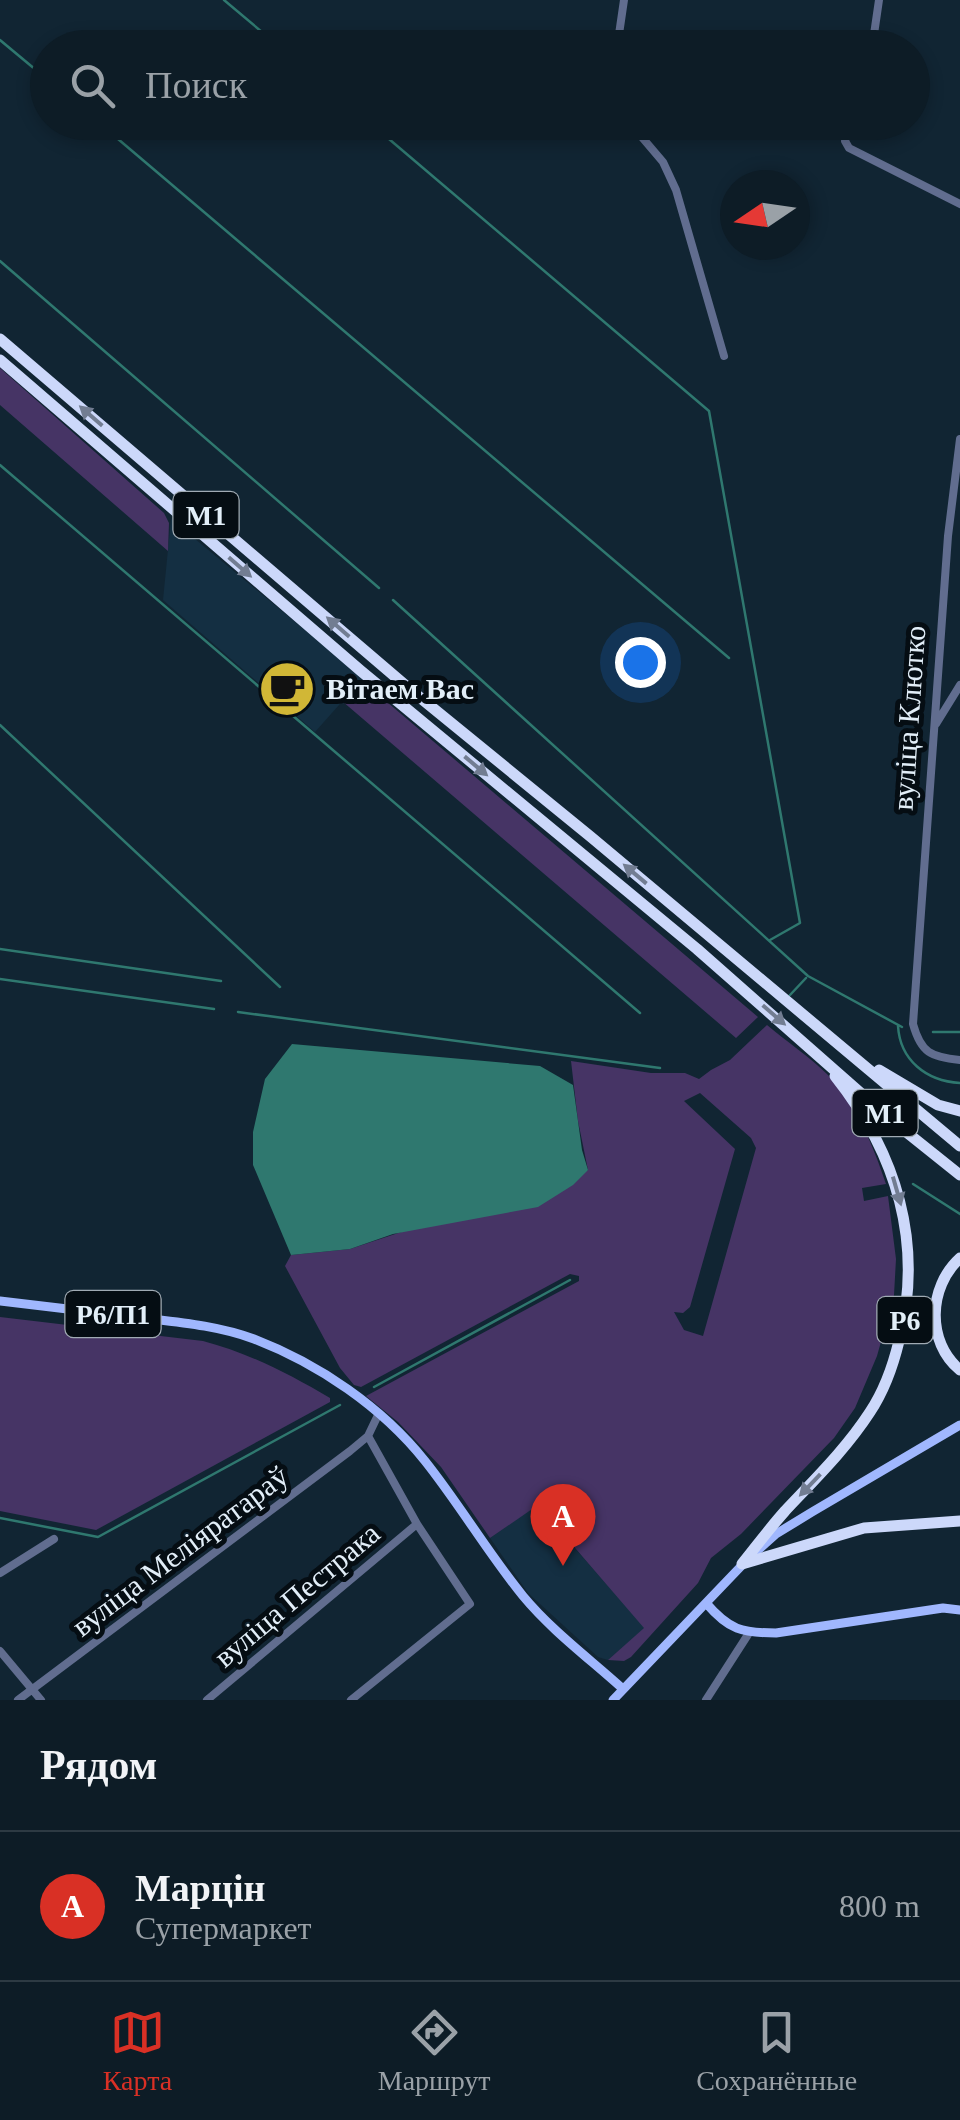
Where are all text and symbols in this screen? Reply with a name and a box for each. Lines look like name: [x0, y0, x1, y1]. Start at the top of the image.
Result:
search box: [30, 30, 930, 140]
icon: search: [65, 58, 120, 113]
text: Поиск: [145, 64, 247, 106]
north arrow: [720, 170, 810, 260]
one-way arrow: [78, 406, 103, 428]
road number: М1: [174, 492, 238, 538]
one-way arrow: [227, 555, 252, 577]
one-way arrow: [326, 616, 351, 638]
street label: вуліца Клютко: [886, 624, 931, 811]
your location: [615, 637, 666, 688]
cafe icon: Вітаем Вас: [257, 659, 317, 719]
place label: Вітаем Вас: [326, 672, 474, 705]
one-way arrow: [464, 754, 489, 776]
one-way arrow: [623, 863, 648, 885]
one-way arrow: [761, 1003, 786, 1025]
road number: М1: [852, 1090, 918, 1136]
one-way arrow: [890, 1176, 905, 1207]
road number: Р6/П1: [66, 1291, 160, 1337]
road number: Р6: [878, 1297, 932, 1343]
street label: вуліца Меліяратараў: [65, 1459, 294, 1642]
one-way arrow: [799, 1473, 822, 1497]
pin: A: [530, 1484, 596, 1566]
street label: вуліца Пестрака: [207, 1516, 386, 1673]
text: Рядом: [40, 1742, 157, 1788]
text: Марцін: [135, 1867, 265, 1909]
text: A: [61, 1888, 84, 1924]
text: 800 m: [839, 1888, 920, 1924]
text: Супермаркет: [135, 1910, 312, 1946]
tab: Карта: [103, 2005, 172, 2097]
tab: Маршрут: [378, 2005, 491, 2097]
tab: Сохранённые: [696, 2005, 857, 2097]

